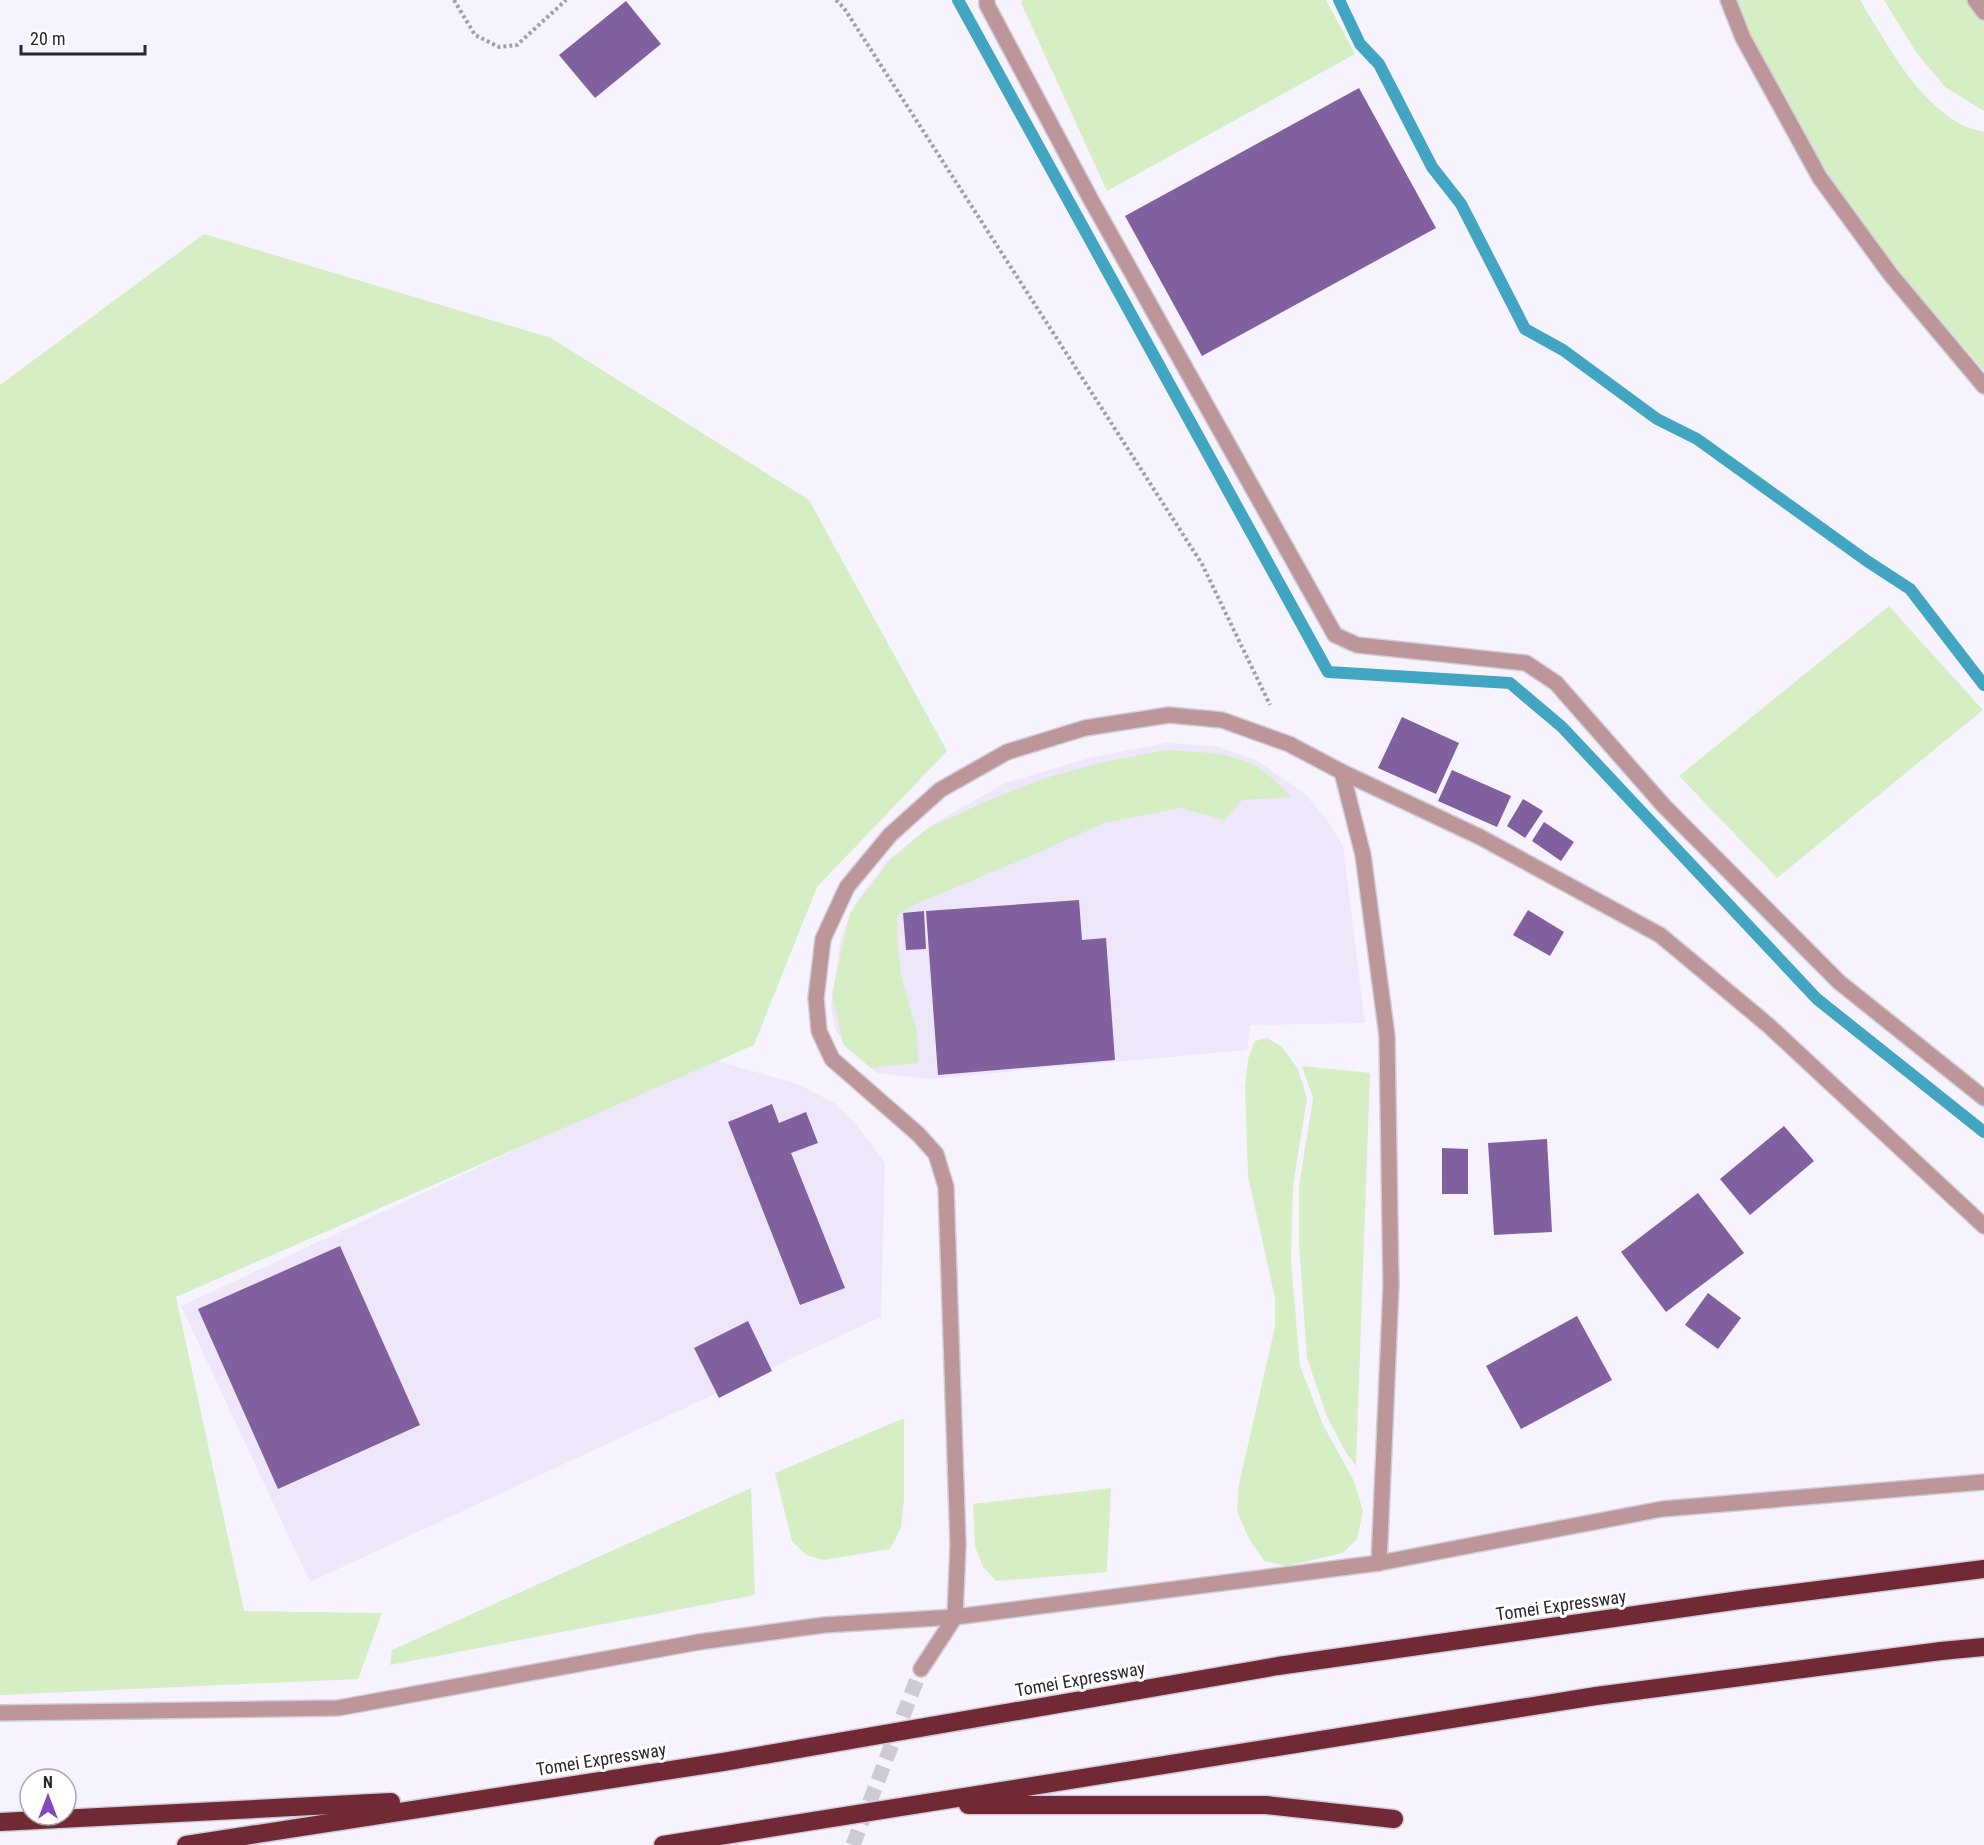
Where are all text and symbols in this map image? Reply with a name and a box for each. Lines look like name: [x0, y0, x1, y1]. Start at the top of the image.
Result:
scale bar: [21, 18, 146, 56]
text: 20 m: [30, 28, 65, 49]
street label: Tomei Expressway: [1494, 1585, 1628, 1625]
street label: Tomei Expressway: [1013, 1657, 1147, 1701]
street label: Tomei Expressway: [534, 1738, 668, 1780]
north arrow: [18, 1767, 78, 1827]
text: N: [43, 1773, 53, 1792]

